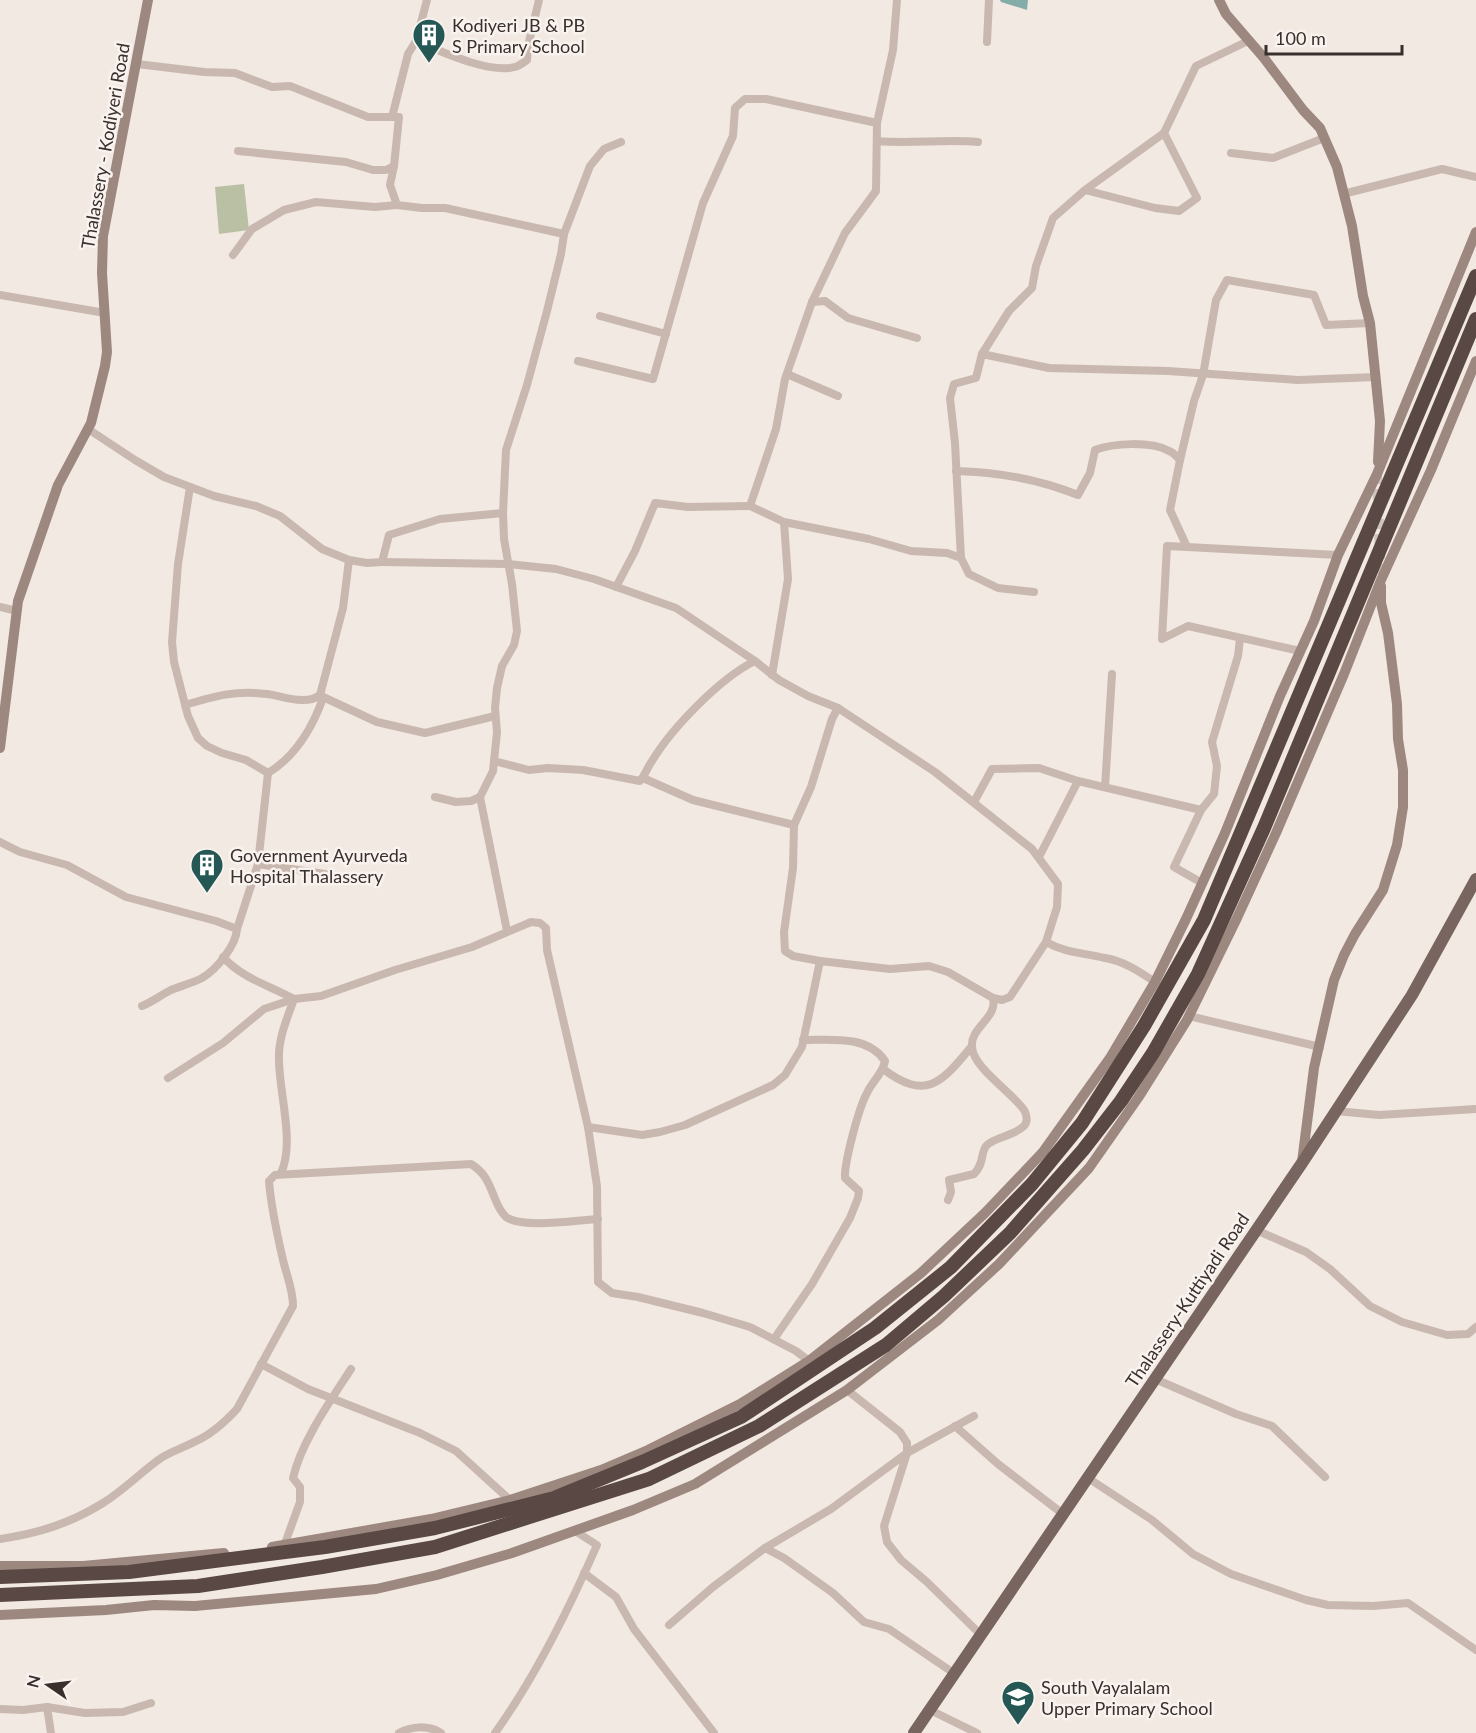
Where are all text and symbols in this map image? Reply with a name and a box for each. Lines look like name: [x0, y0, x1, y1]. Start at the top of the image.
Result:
place label: Kodiyeri JB & PB S Primary School: [452, 14, 585, 57]
building icon: Kodiyeri JB & PB S Primary School: [411, 17, 447, 64]
scale bar: [1266, 18, 1402, 56]
text: 100 m: [1275, 27, 1326, 49]
street label: Thalassery - Kodiyeri Road: [76, 41, 134, 251]
place label: Government Ayurveda Hospital Thalassery: [230, 844, 408, 887]
building icon: Government Ayurveda Hospital Thalassery: [189, 847, 225, 894]
street label: Thalassery-Kuttiyadi Road: [1120, 1209, 1254, 1391]
north arrow: [18, 1655, 78, 1715]
text: N: [22, 1673, 44, 1690]
place label: South Vayalalam Upper Primary School: [1041, 1676, 1213, 1719]
school or university icon: South Vayalalam Upper Primary School: [1000, 1679, 1036, 1726]

